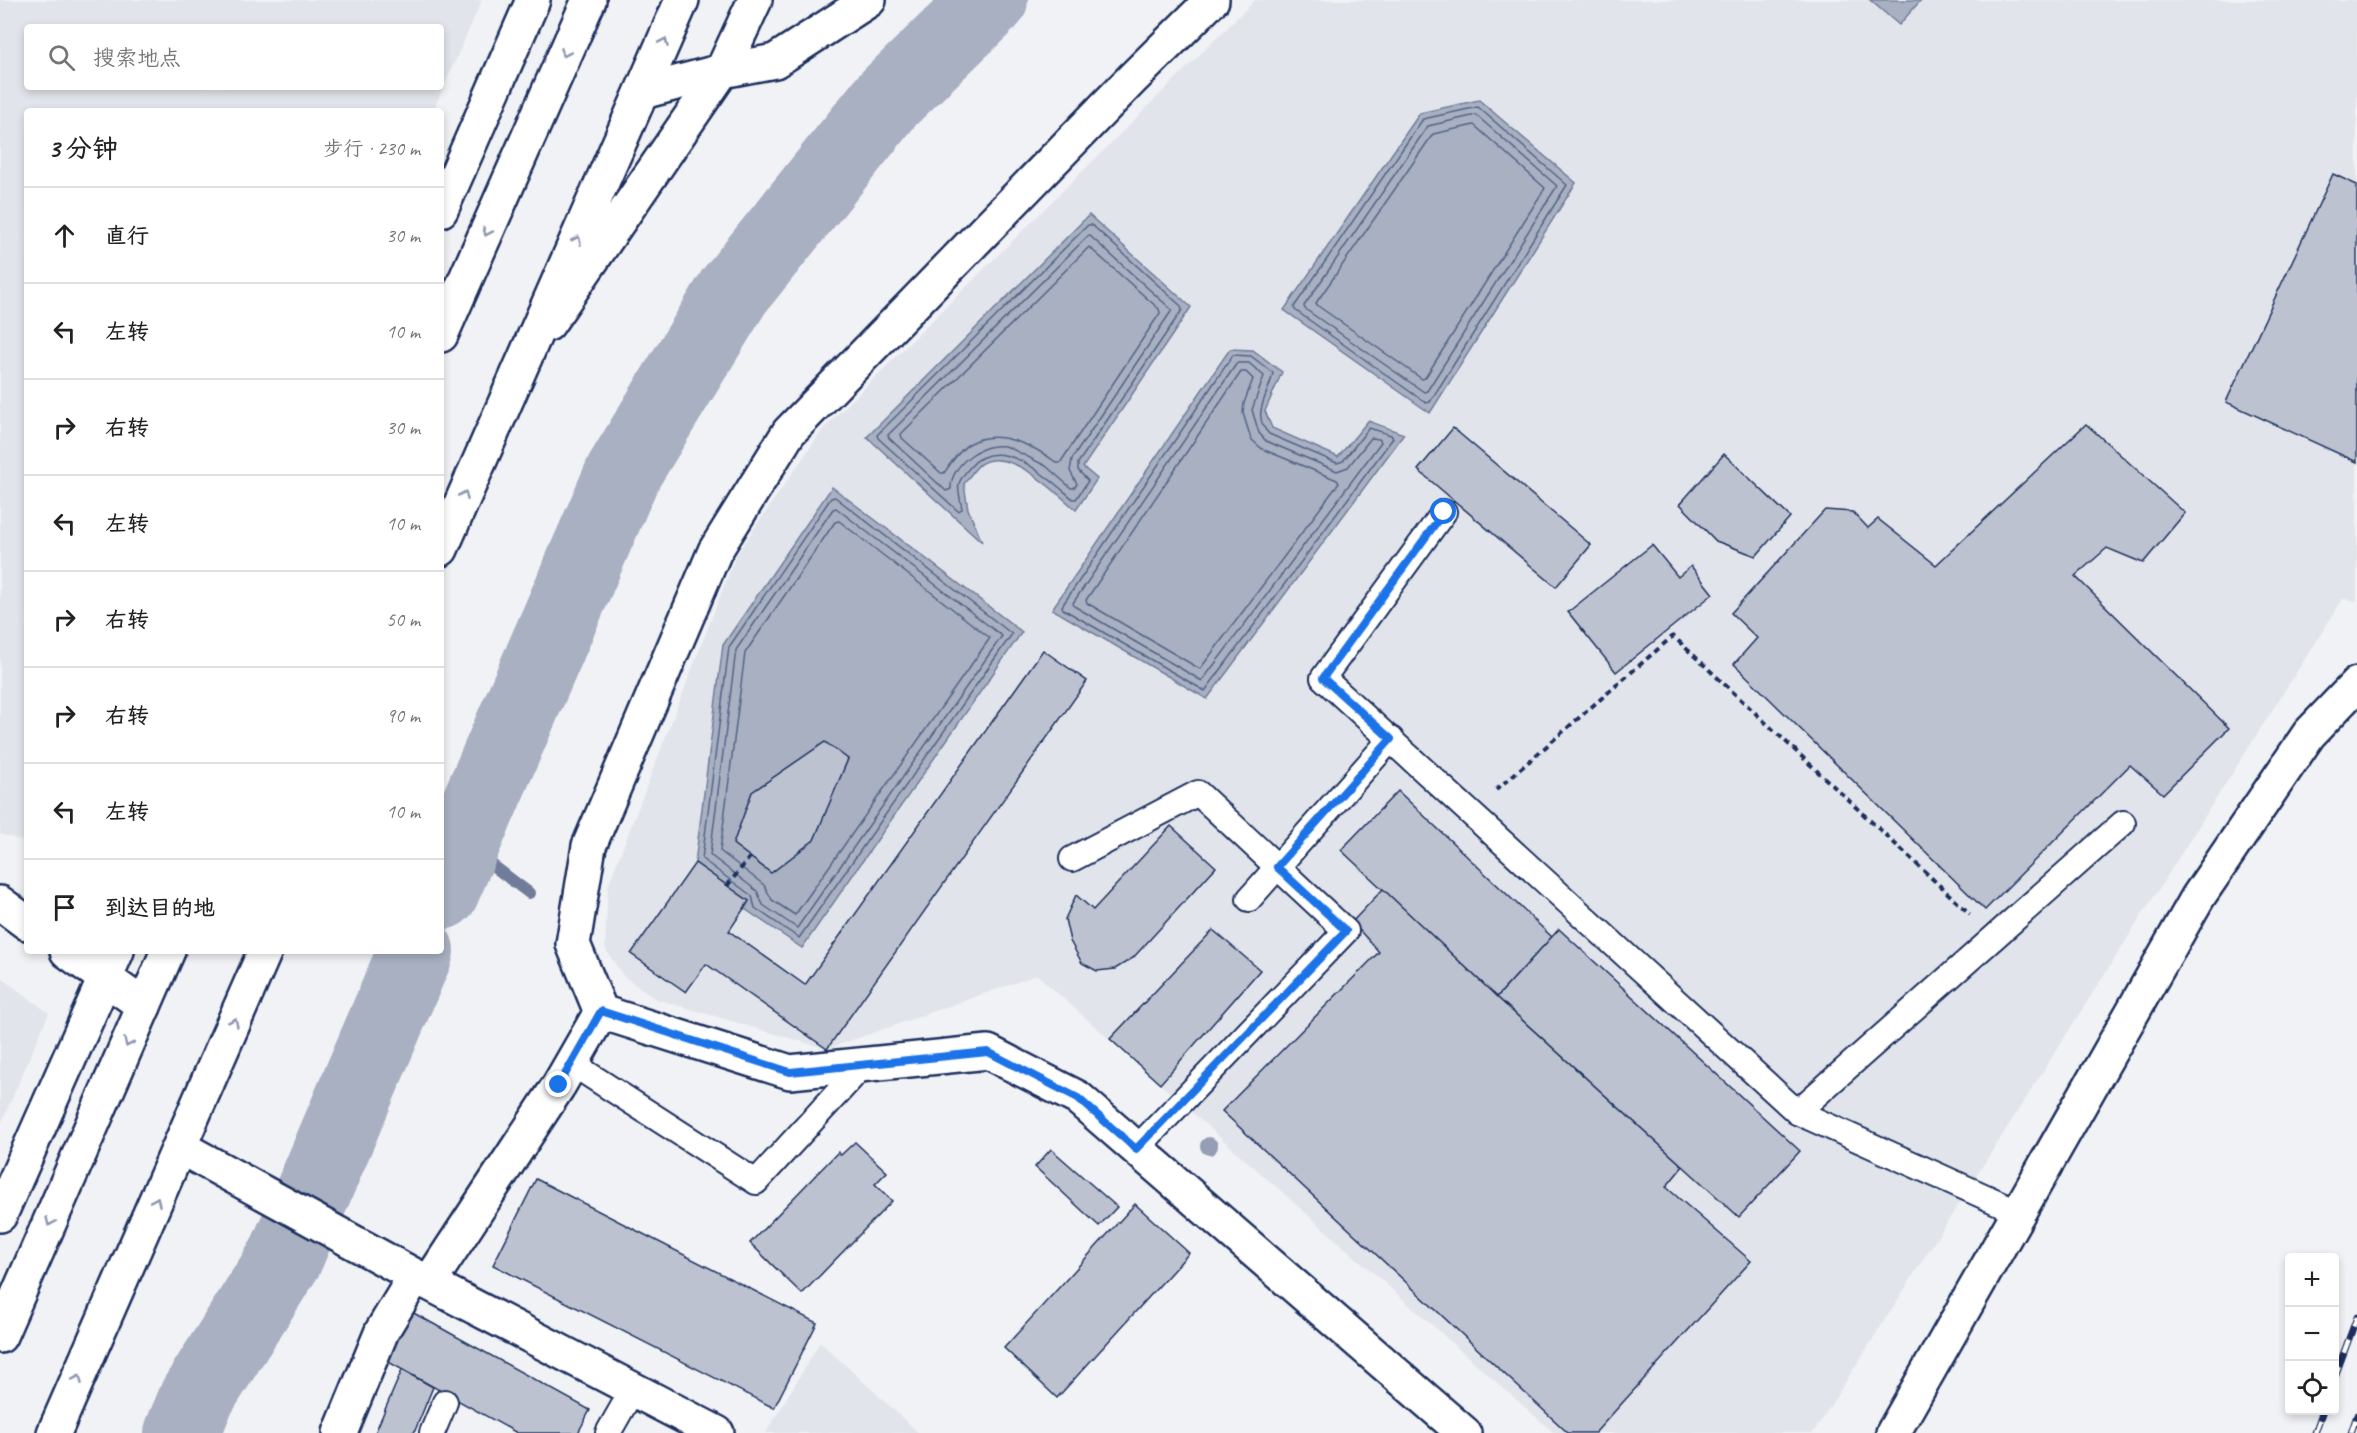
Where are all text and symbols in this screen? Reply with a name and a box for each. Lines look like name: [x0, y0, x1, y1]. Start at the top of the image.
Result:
search box: [24, 24, 444, 90]
one-way arrow: [656, 37, 668, 48]
icon: search: [45, 41, 78, 74]
text: 搜索地点: [93, 44, 181, 72]
one-way arrow: [561, 47, 573, 58]
text: 3 分钟: [48, 132, 118, 165]
text: 步行 · 230 m: [324, 136, 420, 161]
icon: ahead: [48, 219, 81, 252]
text: 直行: [105, 222, 149, 250]
text: 30 m: [386, 223, 420, 248]
one-way arrow: [482, 225, 494, 236]
one-way arrow: [569, 235, 581, 246]
icon: left: [48, 315, 81, 348]
text: 左转: [105, 318, 149, 346]
text: 10 m: [386, 319, 420, 344]
icon: right: [48, 411, 81, 444]
text: 右转: [105, 414, 149, 442]
text: 30 m: [386, 415, 420, 440]
one-way arrow: [457, 490, 469, 501]
route start: [1430, 498, 1456, 524]
icon: left: [48, 507, 81, 540]
text: 左转: [105, 510, 149, 538]
text: 10 m: [386, 511, 420, 536]
icon: right: [48, 603, 81, 636]
text: 右转: [105, 606, 149, 634]
text: 50 m: [386, 607, 420, 632]
icon: right: [48, 699, 81, 732]
text: 右转: [105, 702, 149, 730]
text: 90 m: [386, 703, 420, 728]
icon: left: [48, 795, 81, 828]
text: 左转: [105, 798, 149, 826]
text: 10 m: [386, 799, 420, 824]
icon: arrive: [48, 891, 81, 924]
text: 到达目的地: [105, 894, 215, 922]
one-way arrow: [226, 1017, 238, 1028]
one-way arrow: [123, 1037, 135, 1048]
route end: [545, 1071, 571, 1097]
one-way arrow: [149, 1196, 161, 1207]
one-way arrow: [45, 1215, 57, 1226]
map controls: [2285, 1253, 2339, 1415]
button: +: [2285, 1253, 2339, 1307]
button: −: [2285, 1307, 2339, 1361]
button: locate: [2285, 1361, 2339, 1415]
one-way arrow: [70, 1375, 82, 1386]

